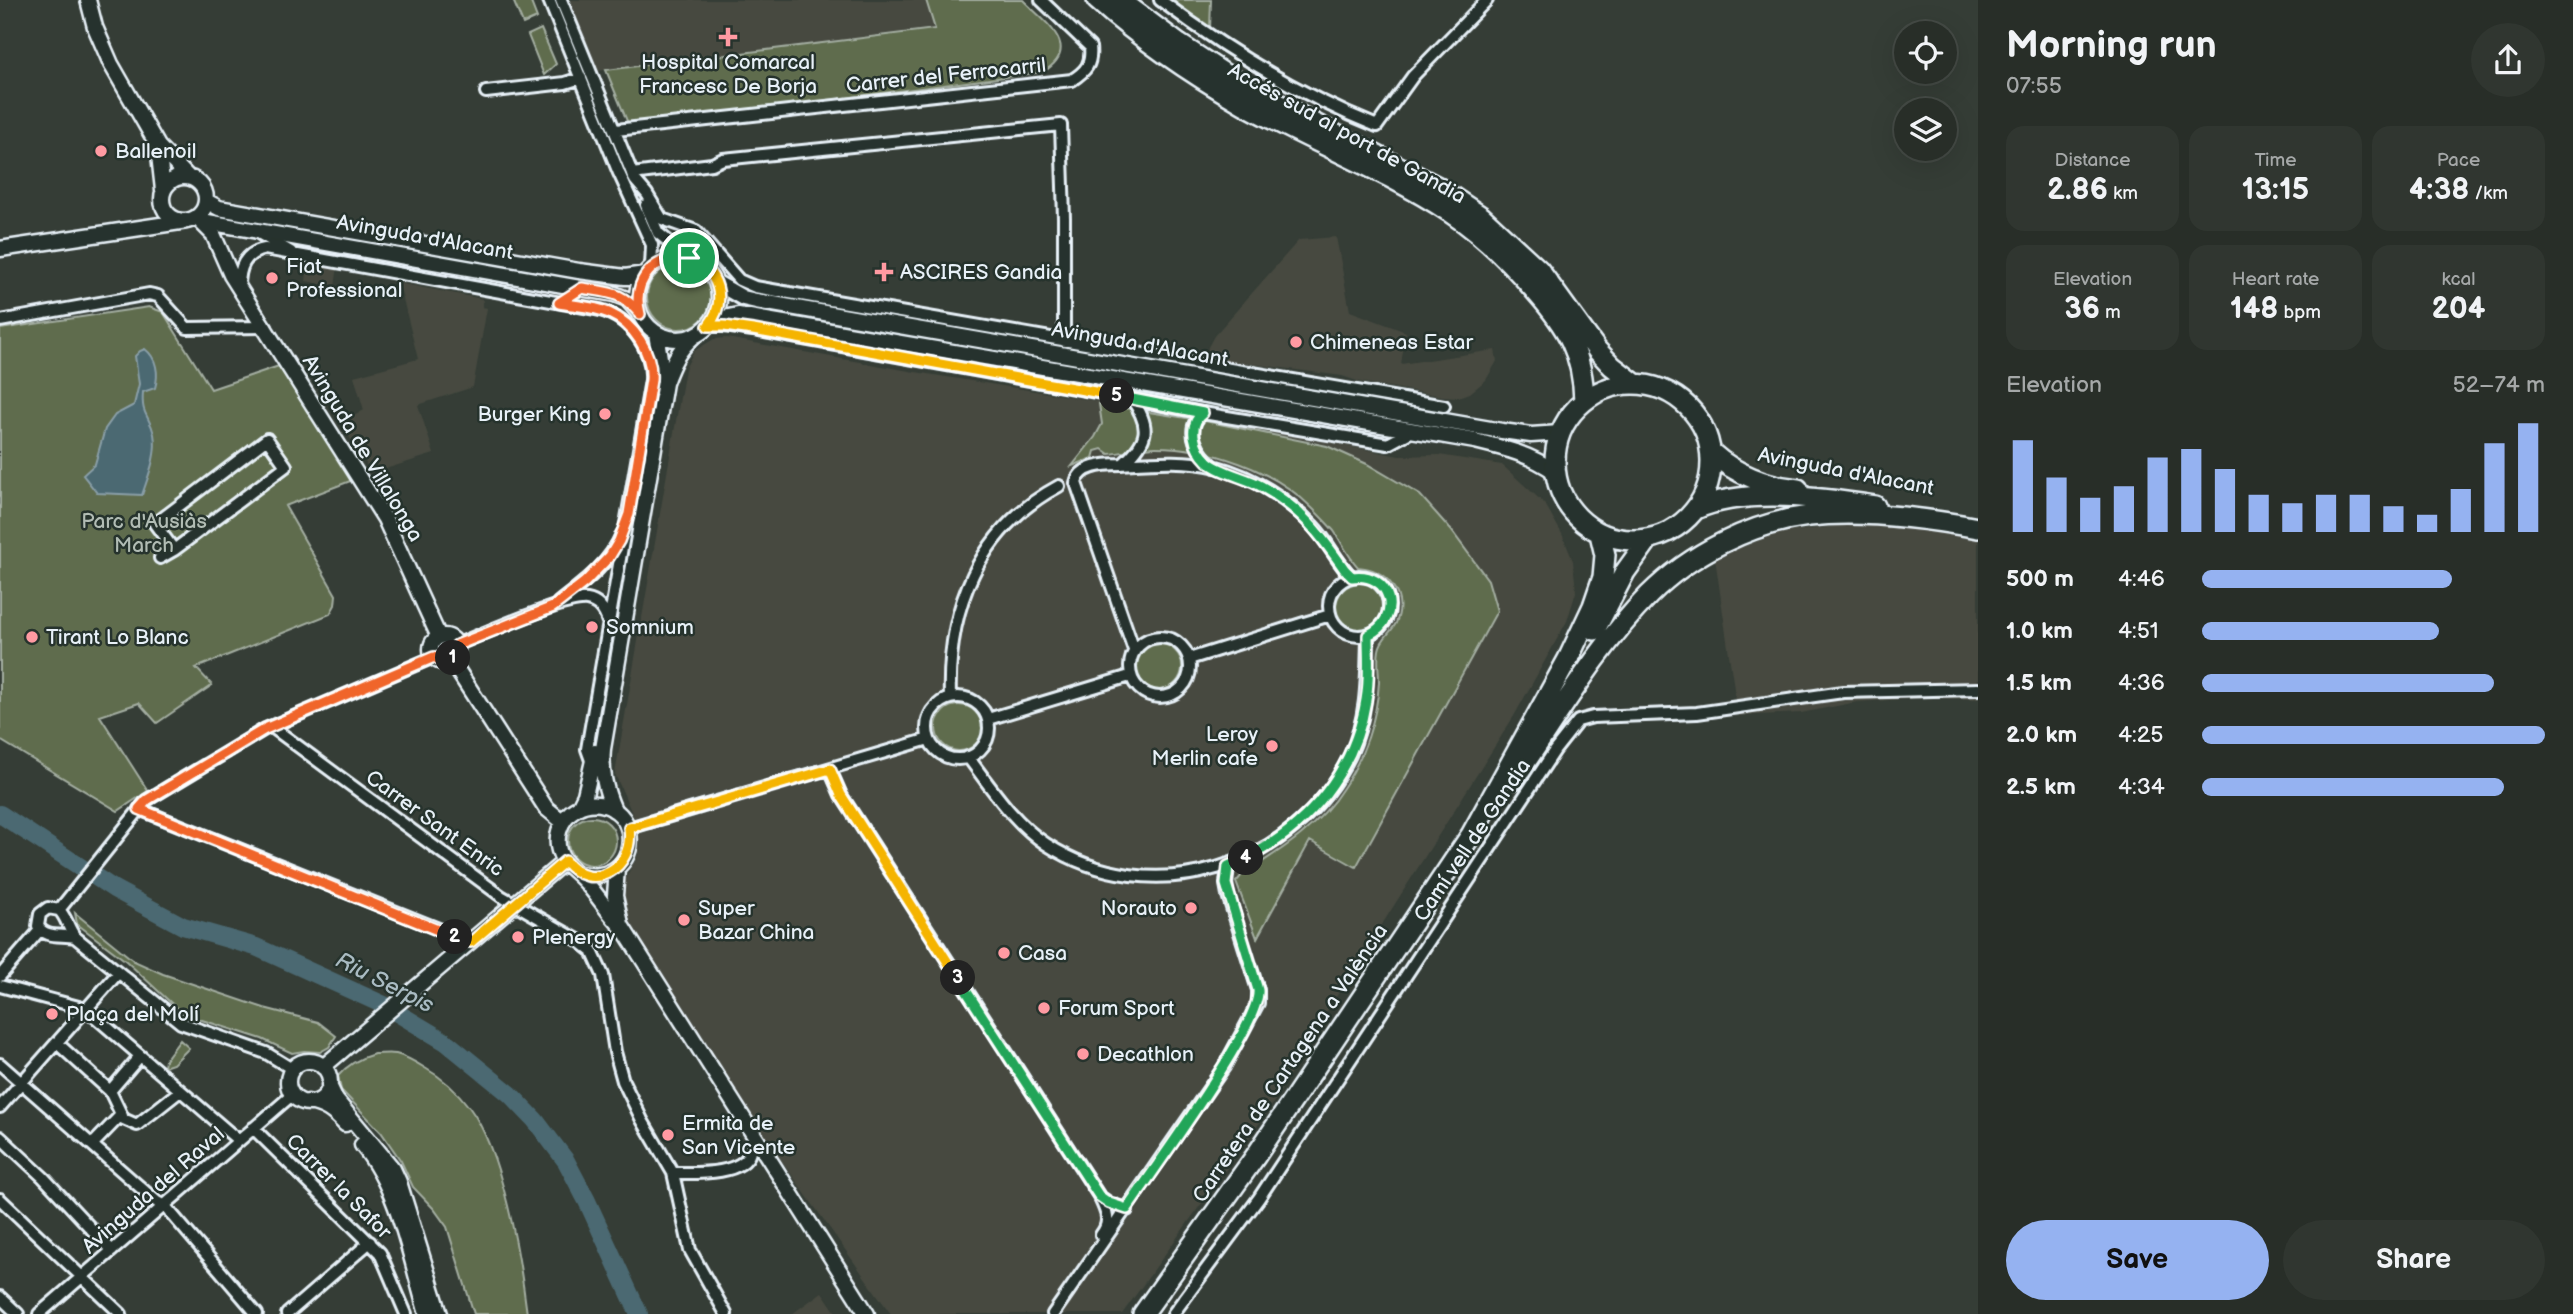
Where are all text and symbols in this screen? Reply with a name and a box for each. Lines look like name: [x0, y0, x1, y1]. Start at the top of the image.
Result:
map controls: [1894, 21, 1957, 161]
button: locate: [1894, 21, 1957, 84]
text: Morning run: [2006, 23, 2217, 68]
button: share: [2471, 23, 2545, 97]
marker: Hospital Comarcal Francesc De Borja: [718, 27, 738, 47]
place label: Hospital Comarcal Francesc De Borja: [639, 50, 817, 99]
street label: Carrer del Ferrocarril: [845, 53, 1047, 98]
street label: Accés sud al port de Gandia: [1223, 58, 1470, 209]
text: 07:55: [2006, 72, 2062, 100]
button: layers: [1894, 98, 1957, 161]
place label: Ballenoil: [115, 139, 196, 164]
marker: Ballenoil: [93, 143, 109, 159]
text: Distance: [2055, 149, 2130, 172]
text: Time: [2254, 149, 2297, 172]
text: Pace: [2437, 149, 2480, 172]
text: 2.86: [2047, 172, 2108, 208]
text: 13:15: [2242, 172, 2309, 208]
text: 4:38: [2409, 172, 2469, 208]
text: km: [2108, 182, 2138, 205]
text: /km: [2469, 182, 2508, 205]
street label: Avinguda d'Alacant: [335, 210, 516, 265]
pin: [659, 228, 719, 288]
icon: arrive: [670, 239, 708, 277]
place label: Fiat Professional: [286, 254, 402, 303]
place label: ASCIRES Gandia: [900, 260, 1062, 285]
marker: ASCIRES Gandia: [874, 262, 894, 282]
text: Elevation: [2053, 268, 2132, 291]
text: Heart rate: [2232, 268, 2319, 291]
text: kcal: [2441, 268, 2476, 291]
marker: Fiat Professional: [264, 270, 280, 286]
text: 36: [2064, 291, 2100, 327]
text: 148: [2230, 291, 2278, 327]
text: 204: [2432, 291, 2485, 327]
text: m: [2100, 301, 2121, 324]
text: bpm: [2278, 301, 2321, 324]
street label: Avinguda d'Alacant: [1050, 317, 1231, 372]
place label: Chimeneas Estar: [1310, 330, 1473, 355]
marker: Chimeneas Estar: [1288, 334, 1304, 350]
street label: Avinguda de Villalonga: [297, 350, 428, 546]
text: Elevation: [2006, 371, 2102, 399]
text: 52–74 m: [2453, 371, 2545, 399]
pin: 5: [1100, 378, 1134, 414]
text: 5: [1111, 384, 1122, 407]
place label: Burger King: [477, 402, 591, 427]
marker: Burger King: [597, 406, 613, 422]
street label: Avinguda d'Alacant: [1756, 442, 1936, 501]
park label: Parc d'Ausiàs March: [81, 509, 207, 558]
text: 500 m: [2006, 565, 2074, 593]
text: 4:46: [2118, 565, 2165, 593]
place label: Somnium: [606, 615, 694, 640]
text: 1.0 km: [2006, 617, 2073, 645]
text: 4:51: [2118, 617, 2159, 645]
marker: Somnium: [584, 619, 600, 635]
place label: Tirant Lo Blanc: [46, 625, 189, 650]
marker: Tirant Lo Blanc: [24, 629, 40, 645]
pin: 1: [435, 640, 470, 676]
text: 1: [449, 646, 457, 669]
text: 1.5 km: [2006, 669, 2072, 697]
text: 4:36: [2118, 669, 2165, 697]
text: 2.0 km: [2006, 721, 2077, 749]
text: 4:25: [2118, 721, 2163, 749]
place label: Leroy Merlin cafe: [1152, 722, 1258, 771]
marker: Leroy Merlin cafe: [1264, 738, 1280, 754]
street label: Camí vell de Gandia: [1409, 754, 1536, 926]
street label: Carrer Sant Enric: [361, 765, 509, 882]
text: 2.5 km: [2006, 773, 2076, 801]
text: 4:34: [2118, 773, 2165, 801]
pin: 4: [1228, 840, 1264, 876]
text: 4: [1240, 846, 1251, 869]
place label: Super Bazar China: [698, 896, 814, 945]
place label: Norauto: [1101, 896, 1177, 921]
marker: Norauto: [1183, 900, 1199, 916]
marker: Super Bazar China: [676, 912, 692, 928]
street label: Carretera de Cartagena a València: [1188, 919, 1393, 1207]
pin: 2: [438, 920, 472, 954]
text: 2: [449, 925, 460, 948]
place label: Plenergy: [532, 925, 616, 950]
marker: Plenergy: [510, 929, 526, 945]
place label: Casa: [1018, 941, 1067, 966]
marker: Casa: [996, 945, 1012, 961]
water label: Riu Serpis: [331, 946, 439, 1020]
pin: 3: [940, 960, 976, 996]
text: 3: [952, 966, 963, 989]
place label: Forum Sport: [1058, 996, 1175, 1021]
marker: Forum Sport: [1036, 1000, 1052, 1016]
place label: Plaça del Molí: [66, 1002, 200, 1027]
marker: Plaça del Molí: [44, 1006, 60, 1022]
place label: Decathlon: [1097, 1042, 1194, 1067]
marker: Decathlon: [1075, 1046, 1091, 1062]
place label: Ermita de San Vicente: [682, 1111, 795, 1160]
street label: Avinguda del Raval: [77, 1122, 230, 1259]
marker: Ermita de San Vicente: [660, 1127, 676, 1143]
street label: Carrer la Safor: [281, 1128, 397, 1245]
button: Save: [2006, 1220, 2269, 1300]
button: Share: [2283, 1220, 2545, 1300]

